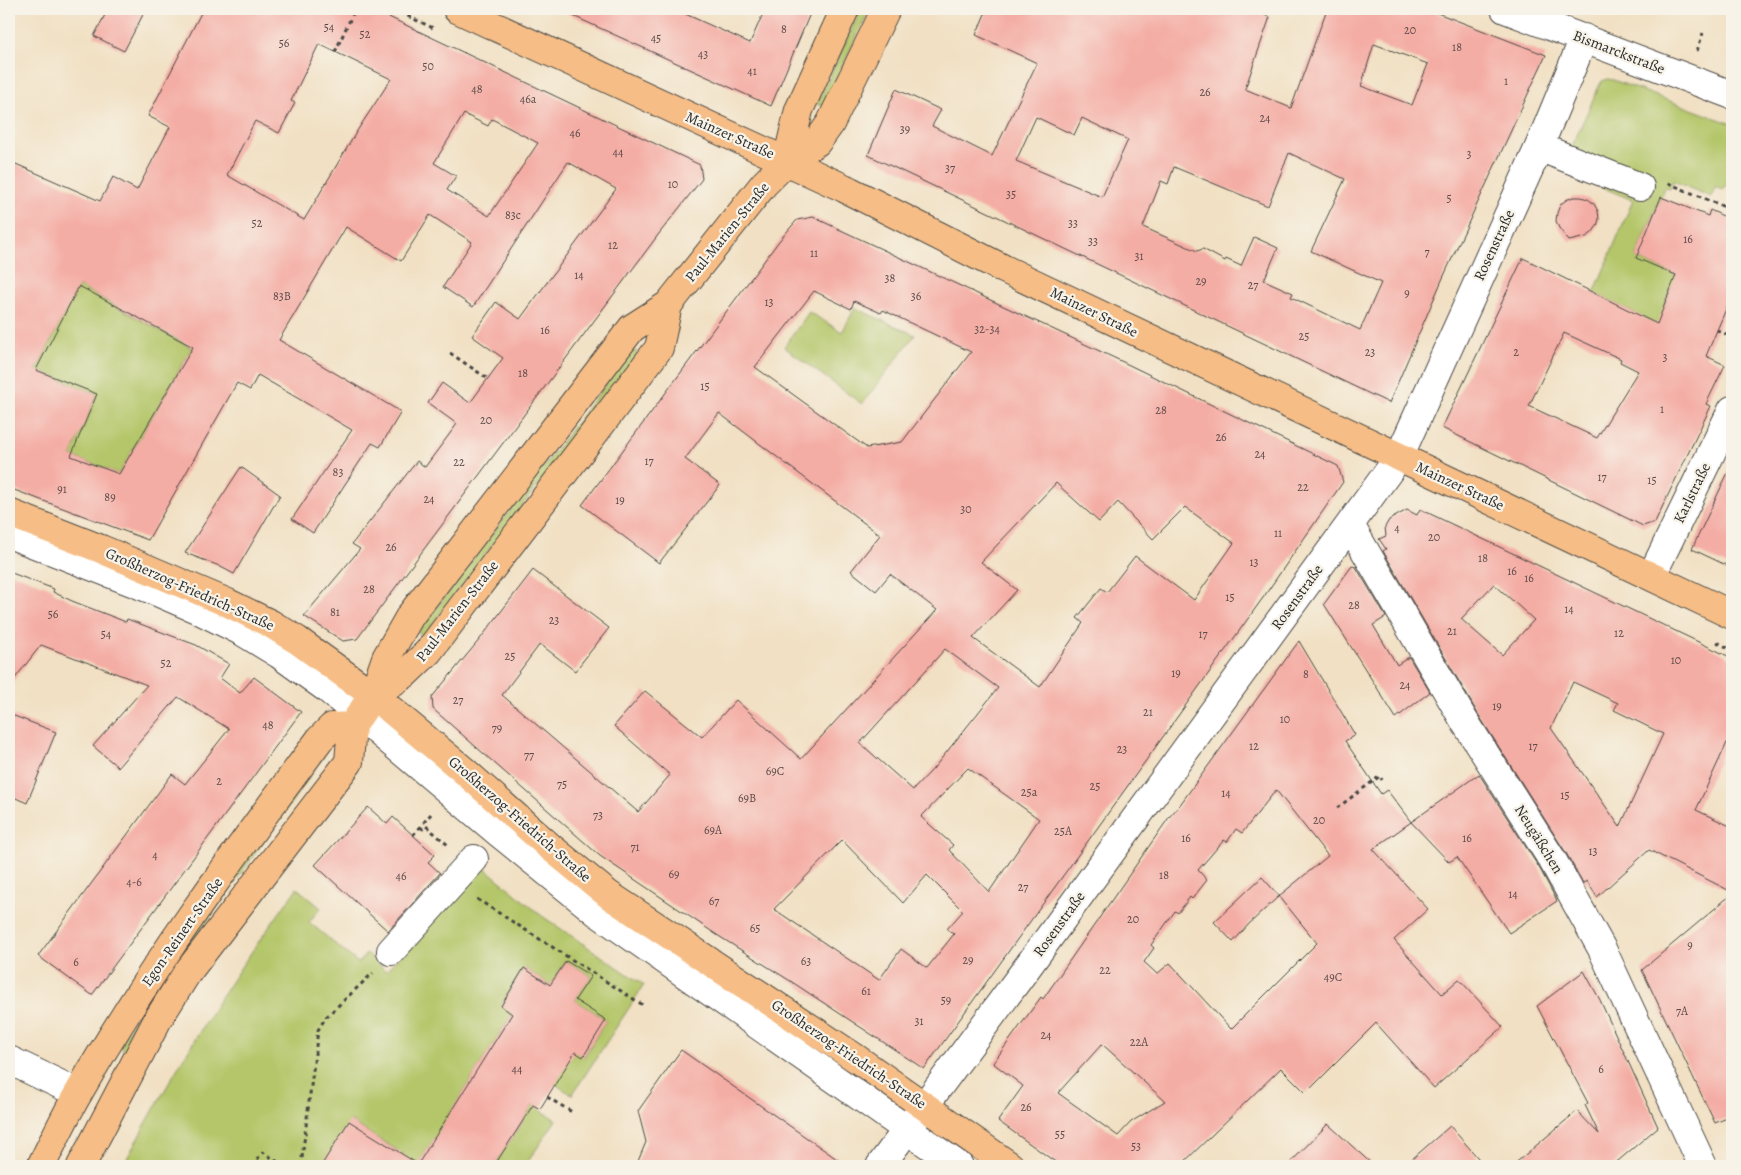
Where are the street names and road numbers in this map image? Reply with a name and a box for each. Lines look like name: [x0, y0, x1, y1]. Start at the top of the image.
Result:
street label: Bismarckstraße: [1570, 25, 1668, 79]
street label: Mainzer Straße: [682, 106, 778, 164]
street label: Paul-Marien-Straße: [680, 178, 774, 286]
street label: Rosenstraße: [1469, 206, 1519, 284]
street label: Mainzer Straße: [1047, 282, 1142, 342]
street label: Mainzer Straße: [1413, 457, 1508, 515]
street label: Karlstraße: [1669, 459, 1715, 527]
street label: Großherzog-Friedrich-Straße: [103, 543, 278, 635]
street label: Paul-Marien-Straße: [411, 556, 503, 666]
street label: Rosenstraße: [1266, 560, 1328, 634]
street label: Großherzog-Friedrich-Straße: [445, 752, 596, 887]
street label: Neugäßchen: [1510, 801, 1568, 877]
street label: Egon-Reinert-Straße: [137, 873, 227, 990]
street label: Rosenstraße: [1028, 887, 1090, 961]
street label: Großherzog-Friedrich-Straße: [768, 995, 930, 1113]

